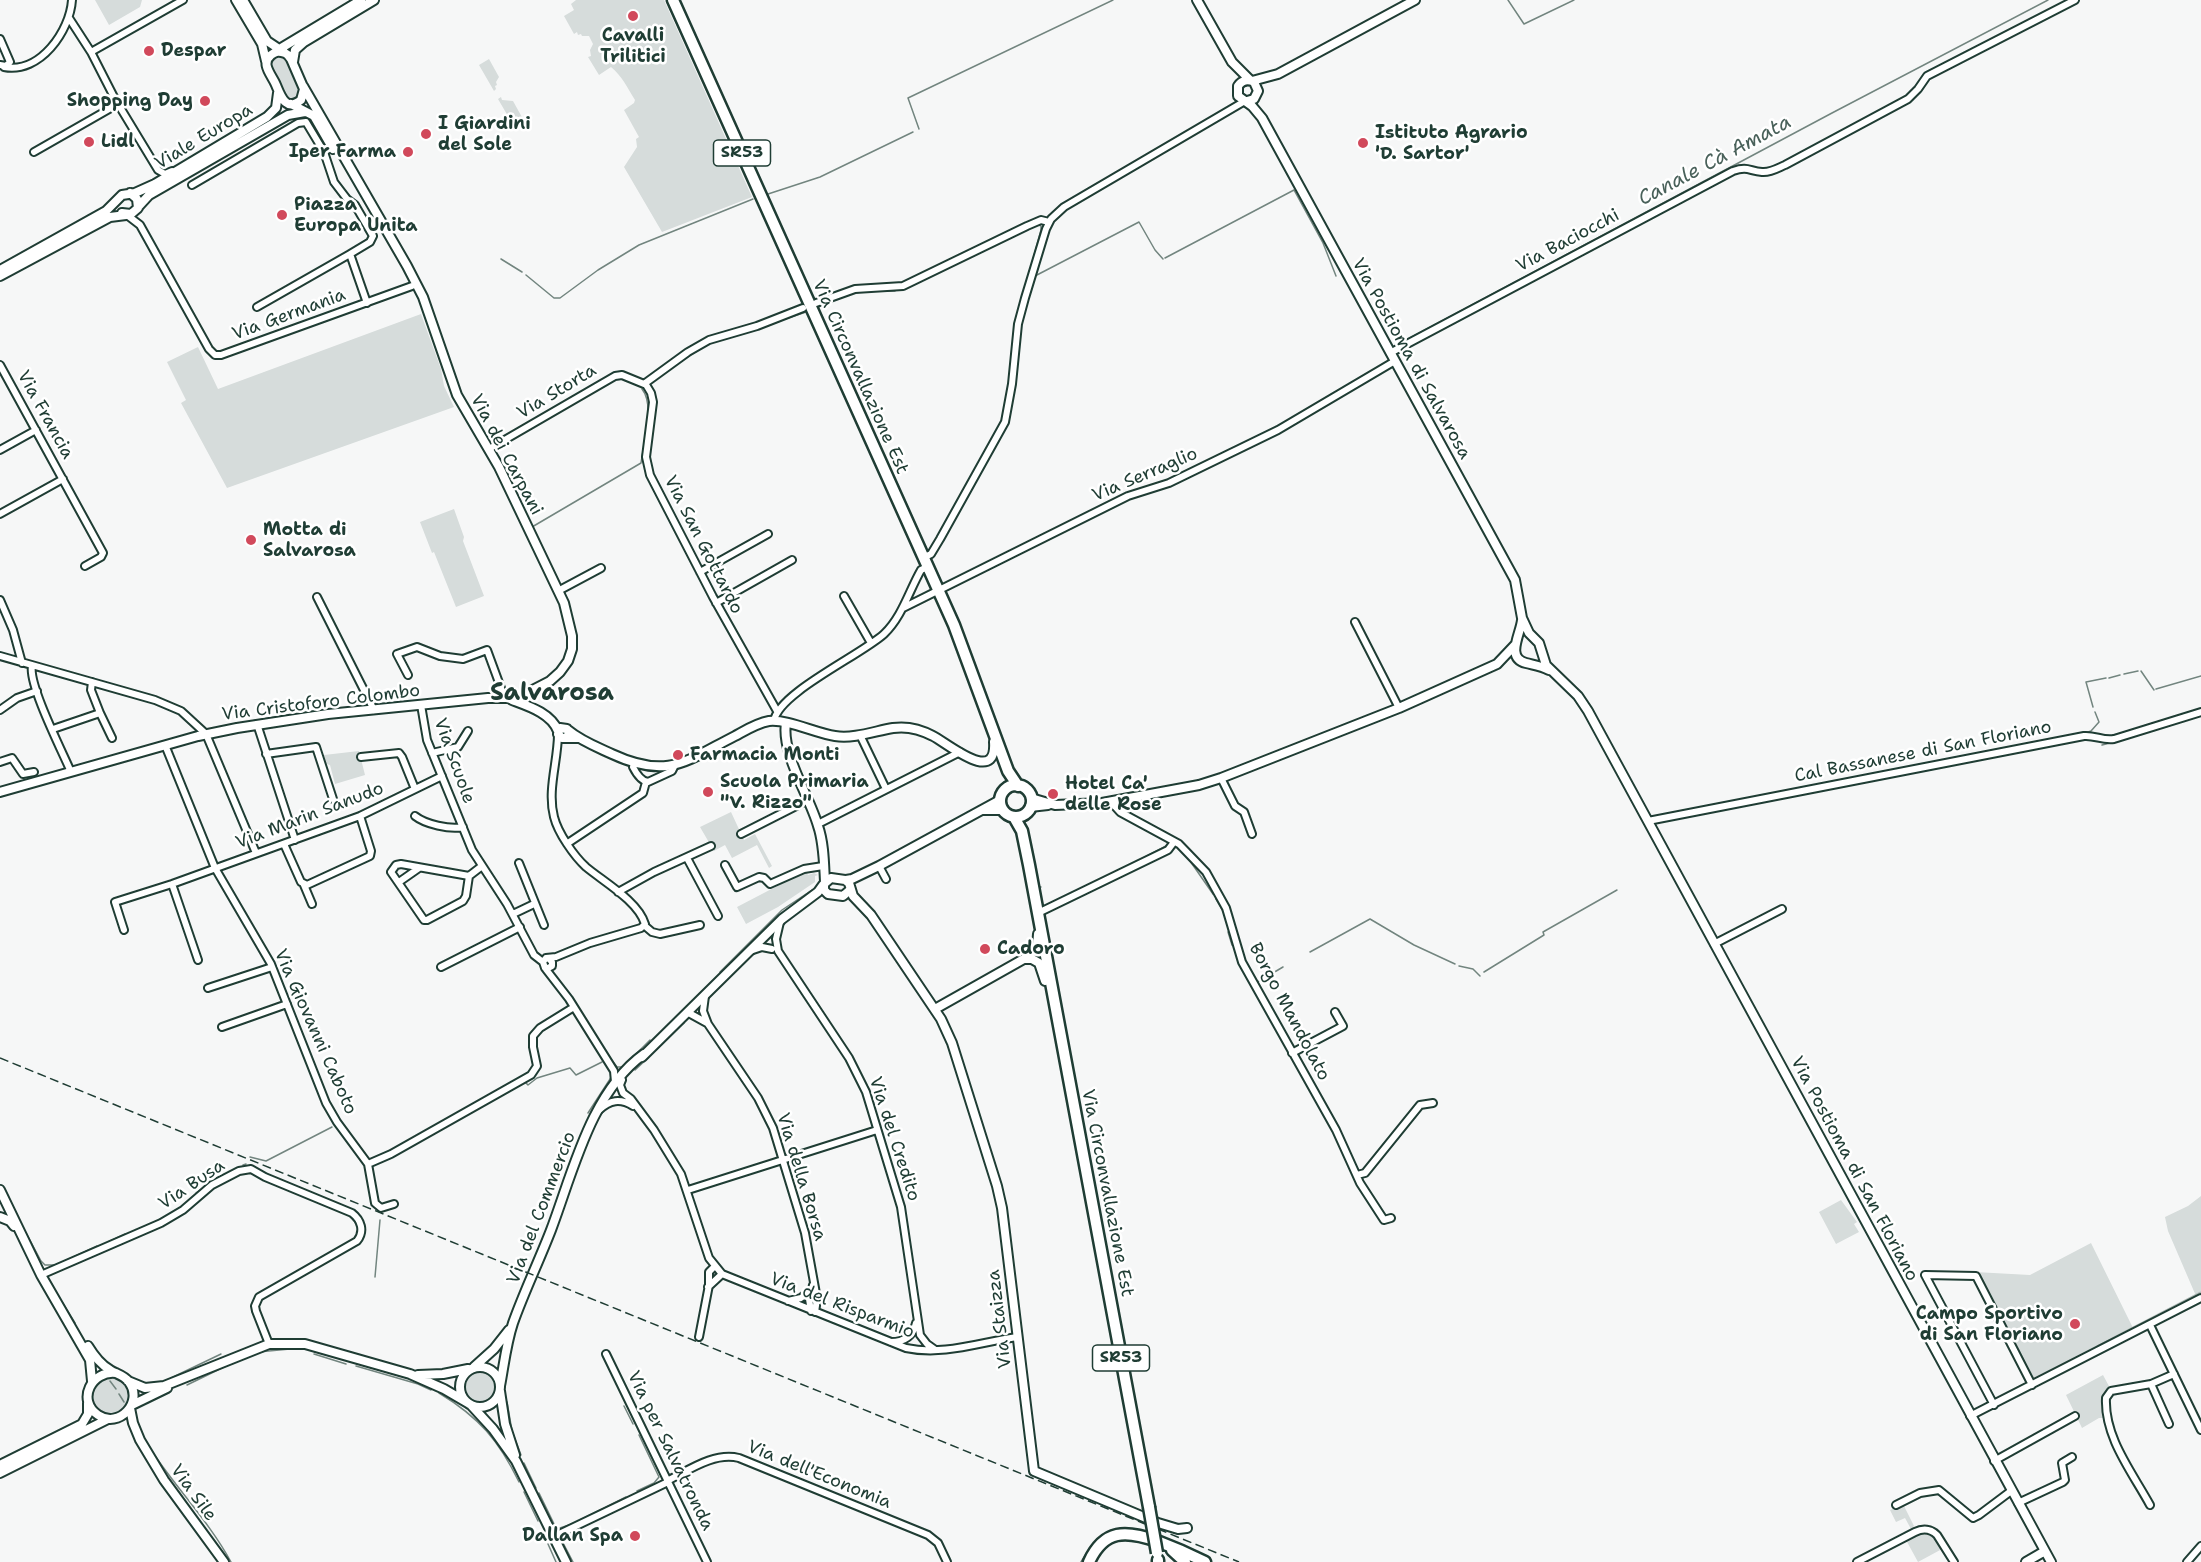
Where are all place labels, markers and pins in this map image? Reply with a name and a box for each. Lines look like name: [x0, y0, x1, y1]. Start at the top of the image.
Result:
marker: Cavalli Trilitici: [626, 9, 640, 23]
place label: Cavalli Trilitici: [600, 25, 666, 68]
place label: Despar: [161, 40, 227, 62]
marker: Despar: [142, 44, 156, 58]
place label: Shopping Day: [67, 90, 193, 112]
marker: Shopping Day: [198, 94, 212, 108]
place label: I Giardini del Sole: [438, 113, 531, 156]
place label: Istituto Agrario 'D. Sartor': [1375, 122, 1528, 164]
marker: I Giardini del Sole: [419, 127, 433, 141]
place label: Lidl: [101, 131, 134, 153]
marker: Lidl: [82, 135, 96, 149]
marker: Istituto Agrario 'D. Sartor': [1356, 136, 1370, 150]
place label: Iper Farma: [289, 141, 396, 163]
marker: Iper Farma: [401, 145, 415, 159]
place label: Piazza Europa Unita: [294, 194, 418, 236]
marker: Piazza Europa Unita: [275, 208, 289, 222]
place label: Motta di Salvarosa: [263, 519, 356, 562]
marker: Motta di Salvarosa: [244, 533, 258, 547]
place label: Farmacia Monti: [690, 744, 840, 766]
marker: Farmacia Monti: [671, 748, 685, 762]
place label: Scuola Primaria "V. Rizzo": [720, 771, 869, 814]
place label: Hotel Ca' delle Rose: [1065, 773, 1162, 816]
marker: Scuola Primaria "V. Rizzo": [701, 785, 715, 799]
marker: Hotel Ca' delle Rose: [1046, 787, 1060, 801]
place label: Cadoro: [997, 938, 1065, 960]
marker: Cadoro: [978, 942, 992, 956]
place label: Campo Sportivo di San Floriano: [1916, 1303, 2063, 1346]
marker: Campo Sportivo di San Floriano: [2068, 1317, 2082, 1331]
place label: Dallan Spa: [522, 1525, 623, 1547]
marker: Dallan Spa: [628, 1529, 642, 1543]

